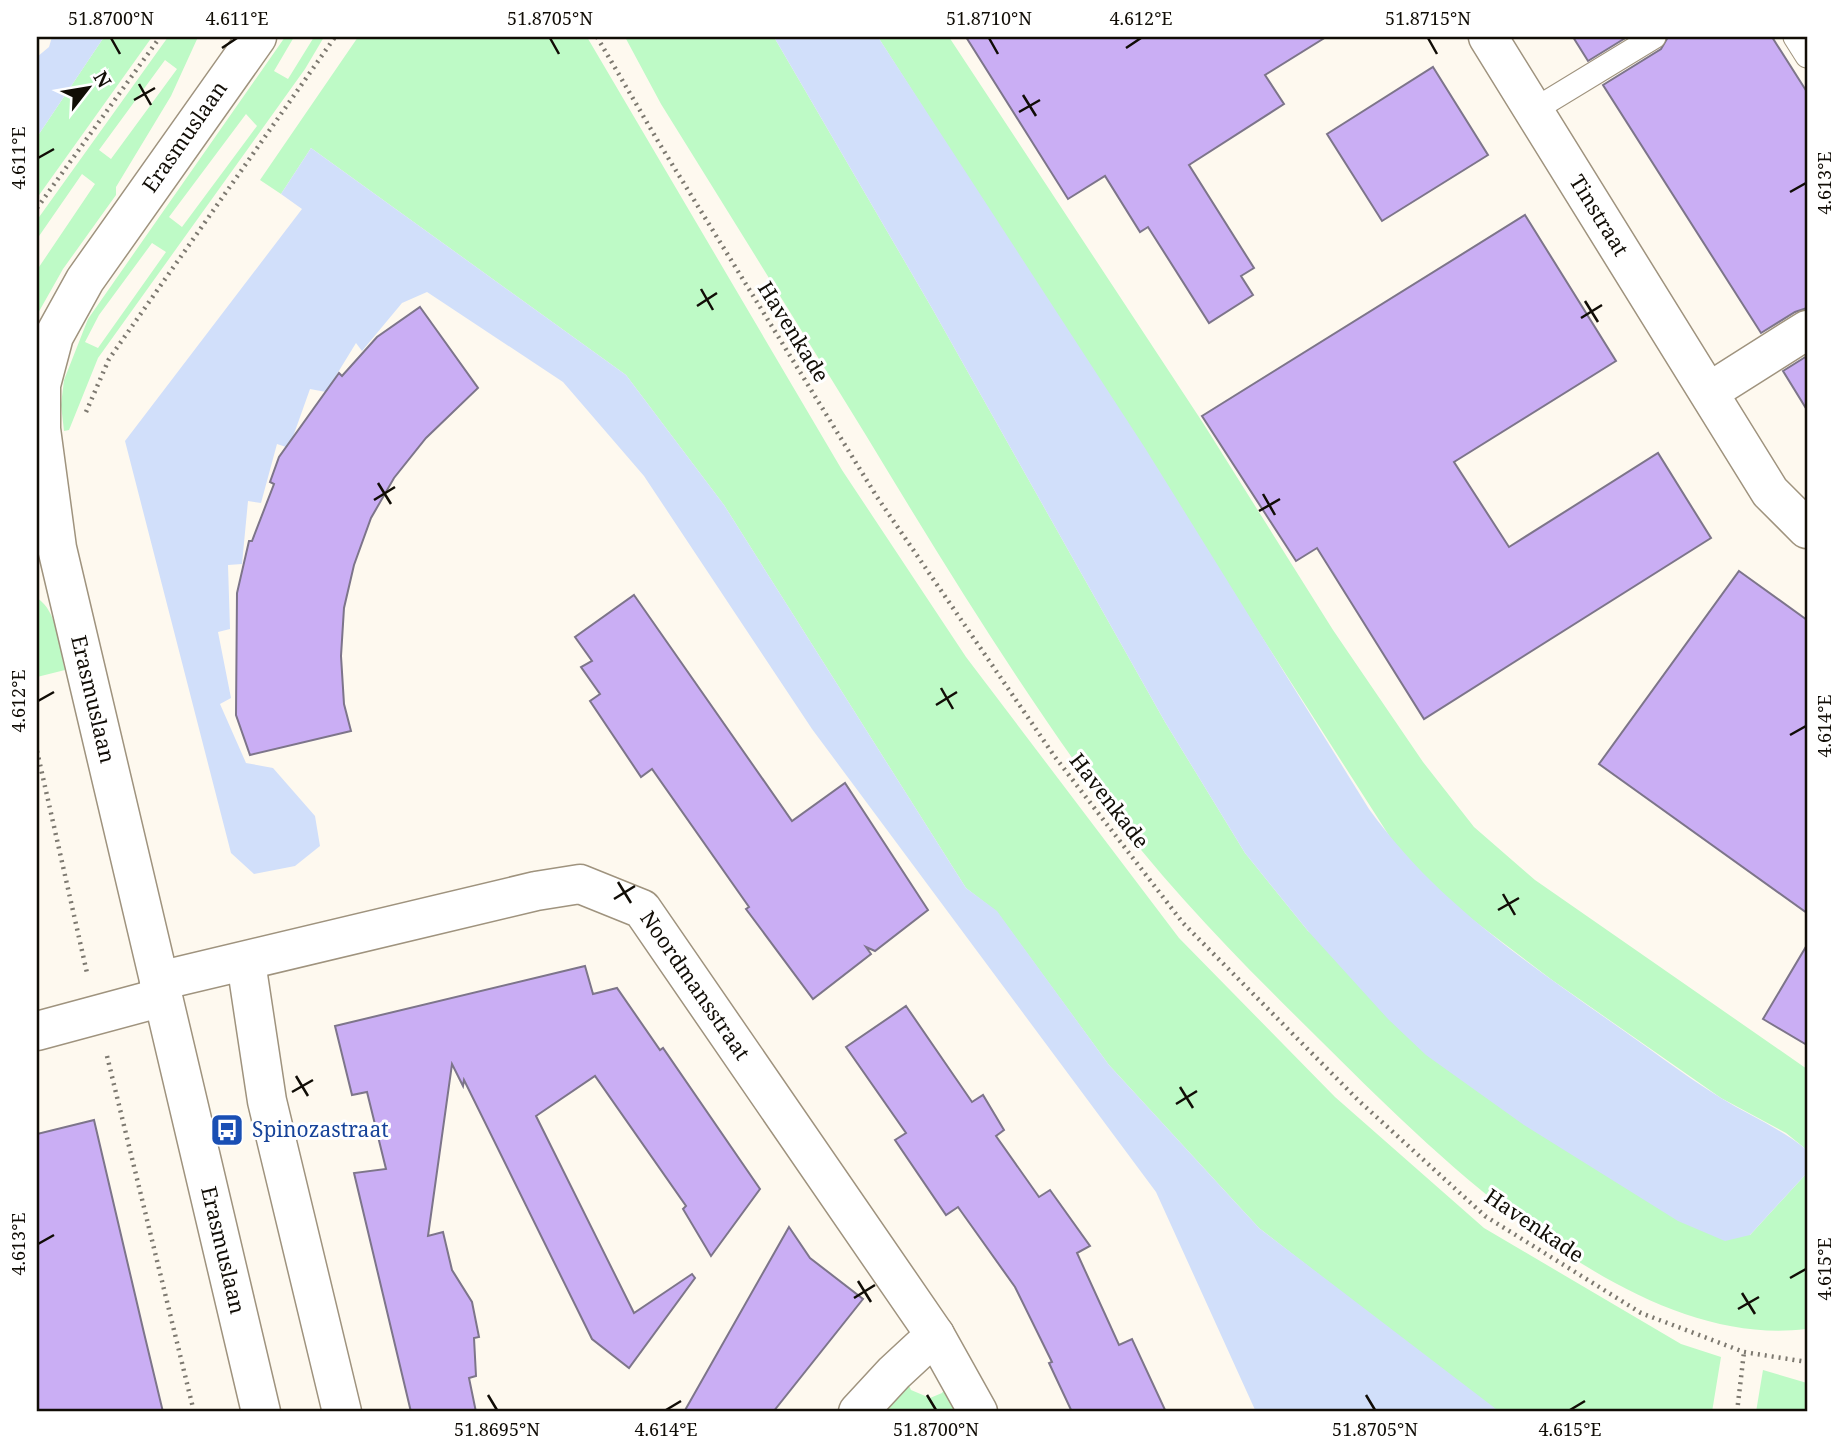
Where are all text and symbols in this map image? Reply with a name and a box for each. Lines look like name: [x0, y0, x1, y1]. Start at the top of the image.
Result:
text: 51.8700°N: [68, 6, 154, 30]
text: 4.611°E: [205, 6, 269, 30]
text: 51.8705°N: [507, 6, 593, 30]
text: 51.8710°N: [946, 6, 1032, 30]
text: 4.612°E: [1109, 6, 1173, 30]
text: 51.8715°N: [1385, 6, 1471, 30]
north arrow: [52, 52, 122, 122]
text: N: [88, 66, 118, 92]
street label: Erasmuslaan: [135, 75, 233, 198]
text: 4.611°E: [6, 126, 30, 190]
text: 4.613°E: [1812, 151, 1836, 215]
street label: Tinstraat: [1564, 169, 1635, 261]
street label: Havenkade: [752, 276, 836, 387]
street label: Erasmuslaan: [65, 632, 122, 766]
text: 4.612°E: [6, 669, 30, 733]
text: 4.614°E: [1812, 694, 1836, 758]
street label: Havenkade: [1064, 747, 1156, 854]
street label: Noordmansstraat: [634, 905, 757, 1065]
bus stop icon: Spinozastraat: [208, 1111, 246, 1149]
place label: Spinozastraat: [252, 1115, 389, 1143]
street label: Havenkade: [1480, 1182, 1590, 1269]
street label: Erasmuslaan: [195, 1183, 252, 1317]
text: 4.613°E: [6, 1212, 30, 1276]
text: 4.615°E: [1812, 1237, 1836, 1301]
text: 51.8695°N: [454, 1417, 540, 1441]
text: 4.614°E: [634, 1417, 698, 1441]
text: 51.8700°N: [893, 1417, 979, 1441]
text: 51.8705°N: [1332, 1417, 1418, 1441]
text: 4.615°E: [1538, 1417, 1602, 1441]

